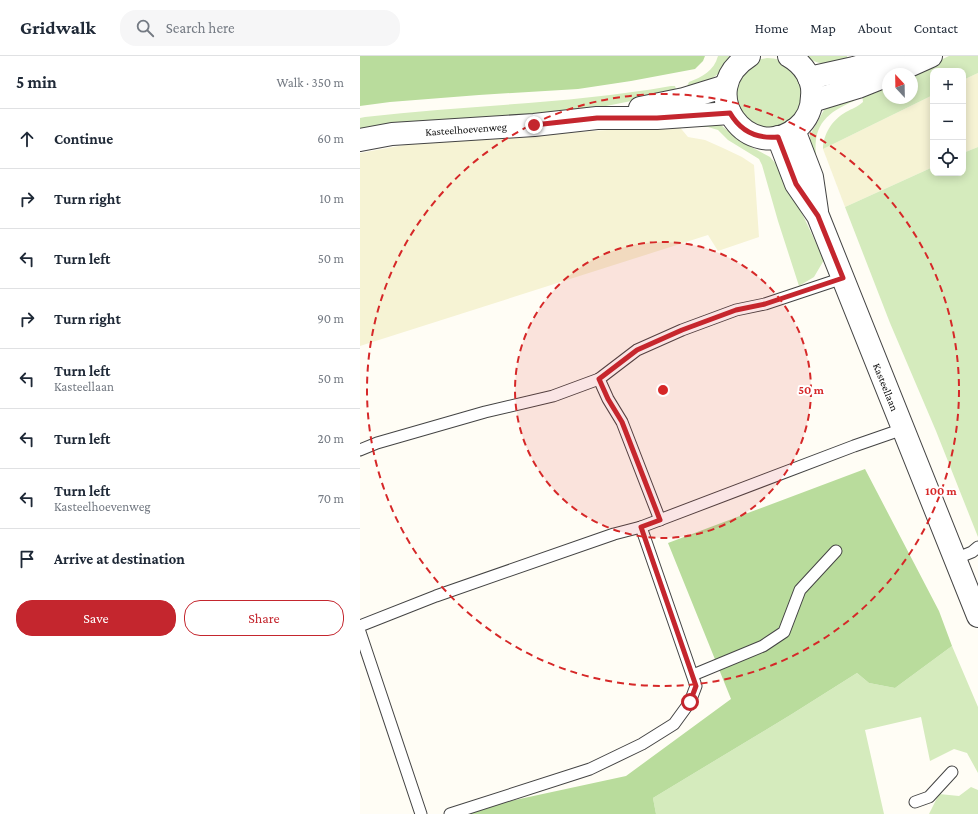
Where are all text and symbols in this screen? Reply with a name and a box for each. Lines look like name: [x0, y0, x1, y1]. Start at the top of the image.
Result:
search box: [120, 10, 400, 46]
text: Gridwalk: [20, 17, 96, 38]
icon: search: [134, 17, 156, 39]
text: Search here: [166, 20, 235, 36]
text: Home: [755, 20, 788, 36]
text: Map: [810, 20, 836, 36]
text: About: [858, 20, 892, 36]
text: Contact: [914, 20, 958, 36]
north arrow: [882, 68, 918, 104]
map controls: [930, 68, 966, 176]
button: +: [930, 68, 966, 104]
text: 5 min: [16, 73, 57, 92]
text: Walk · 350 m: [276, 75, 344, 90]
button: −: [930, 104, 966, 140]
route end: [525, 116, 543, 134]
street label: Kasteelhoevenweg: [425, 120, 508, 139]
icon: ahead: [16, 128, 38, 150]
text: Continue: [54, 131, 113, 147]
text: 60 m: [317, 131, 344, 146]
button: locate: [930, 140, 966, 176]
icon: right: [16, 188, 38, 210]
text: Turn right: [54, 191, 121, 207]
text: 10 m: [319, 191, 344, 206]
icon: left: [16, 248, 38, 270]
text: Turn left: [54, 251, 110, 267]
text: 50 m: [318, 251, 344, 266]
icon: right: [16, 308, 38, 330]
text: Turn right: [54, 311, 121, 327]
text: 90 m: [317, 311, 344, 326]
street label: Kasteellaan: [871, 361, 901, 413]
text: Turn left: [54, 363, 110, 379]
icon: left: [16, 368, 38, 390]
text: 50 m: [318, 371, 344, 386]
text: Kasteellaan: [54, 379, 114, 394]
centre of rings: [656, 383, 670, 397]
text: 50 m: [798, 383, 825, 397]
icon: left: [16, 428, 38, 450]
text: Turn left: [54, 431, 110, 447]
text: 20 m: [318, 431, 344, 446]
text: Turn left: [54, 483, 110, 499]
text: 100 m: [925, 484, 958, 498]
icon: left: [16, 488, 38, 510]
text: 70 m: [318, 491, 344, 506]
text: Kasteelhoevenweg: [54, 499, 151, 514]
icon: arrive: [16, 548, 38, 570]
text: Arrive at destination: [54, 551, 185, 567]
button: Save: [16, 600, 176, 636]
button: Share: [184, 600, 344, 636]
route start: [681, 693, 699, 711]

